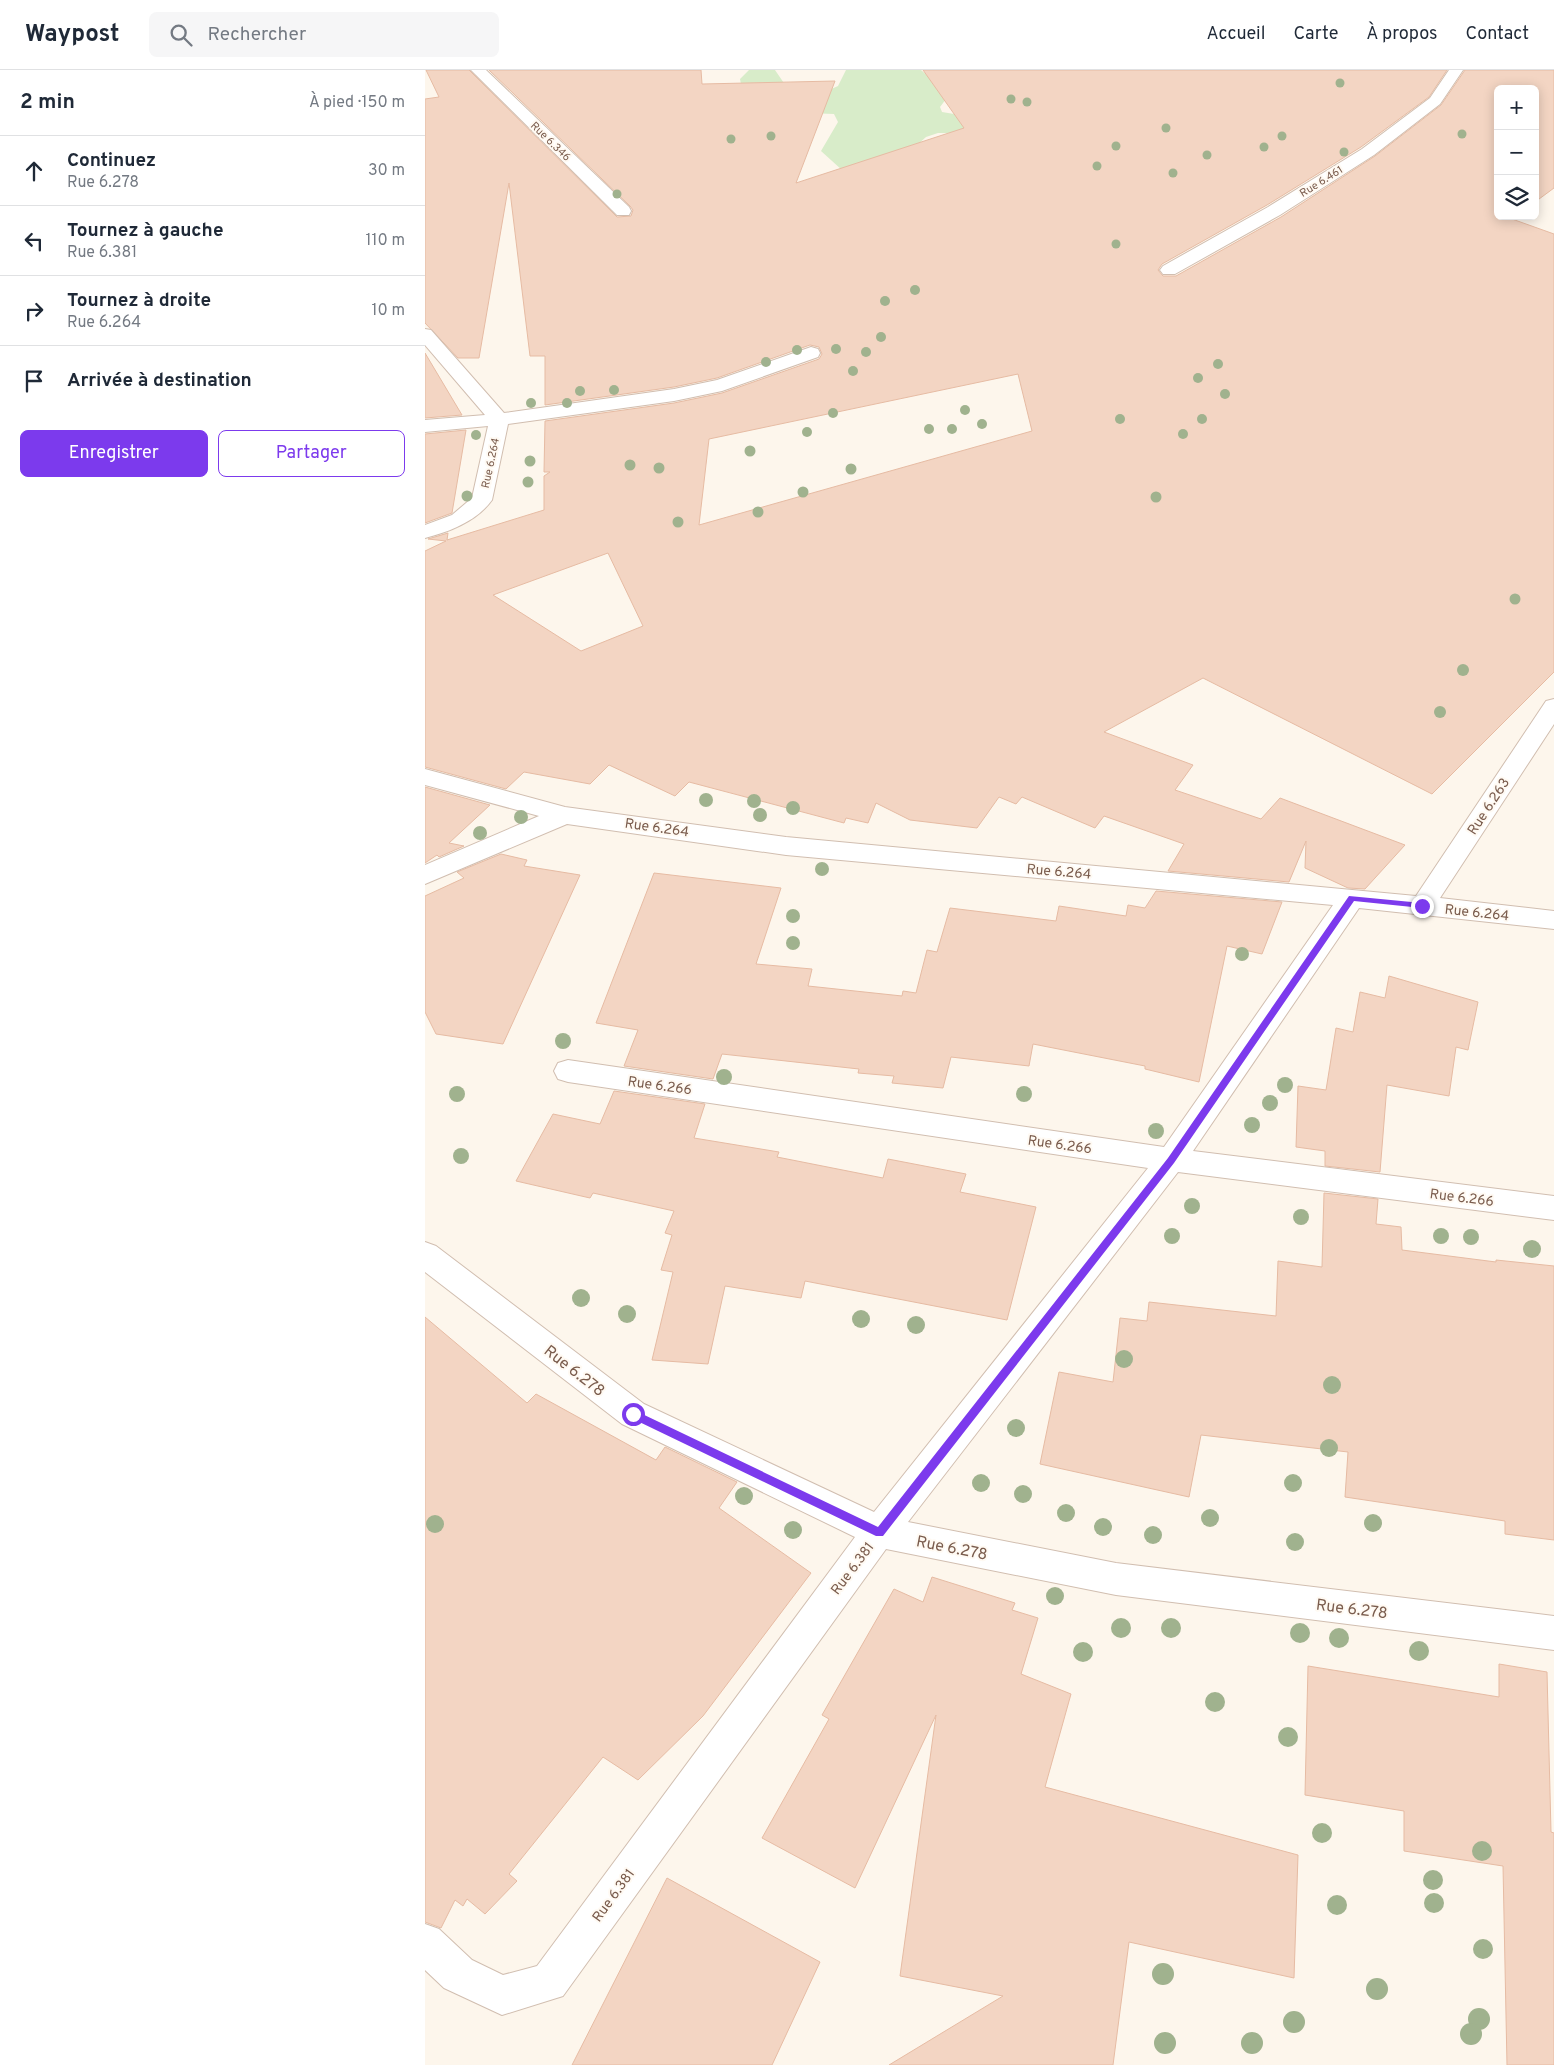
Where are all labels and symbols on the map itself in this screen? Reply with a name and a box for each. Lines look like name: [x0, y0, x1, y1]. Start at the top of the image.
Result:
street label: Rue 6.346: [527, 119, 573, 164]
street label: Rue 6.461: [1297, 163, 1346, 201]
street label: Rue 6.264: [479, 437, 503, 490]
street label: Rue 6.263: [1465, 775, 1514, 839]
street label: Rue 6.264: [623, 816, 690, 841]
street label: Rue 6.264: [1026, 861, 1092, 884]
route end: [1411, 895, 1434, 918]
street label: Rue 6.264: [1444, 902, 1510, 925]
street label: Rue 6.266: [627, 1074, 693, 1099]
street label: Rue 6.266: [1027, 1133, 1093, 1158]
street label: Rue 6.266: [1429, 1186, 1495, 1211]
street label: Rue 6.278: [539, 1341, 608, 1402]
route start: [622, 1403, 645, 1426]
street label: Rue 6.278: [914, 1532, 989, 1566]
street label: Rue 6.381: [828, 1539, 878, 1599]
street label: Rue 6.278: [1315, 1596, 1389, 1624]
street label: Rue 6.381: [589, 1866, 639, 1926]

